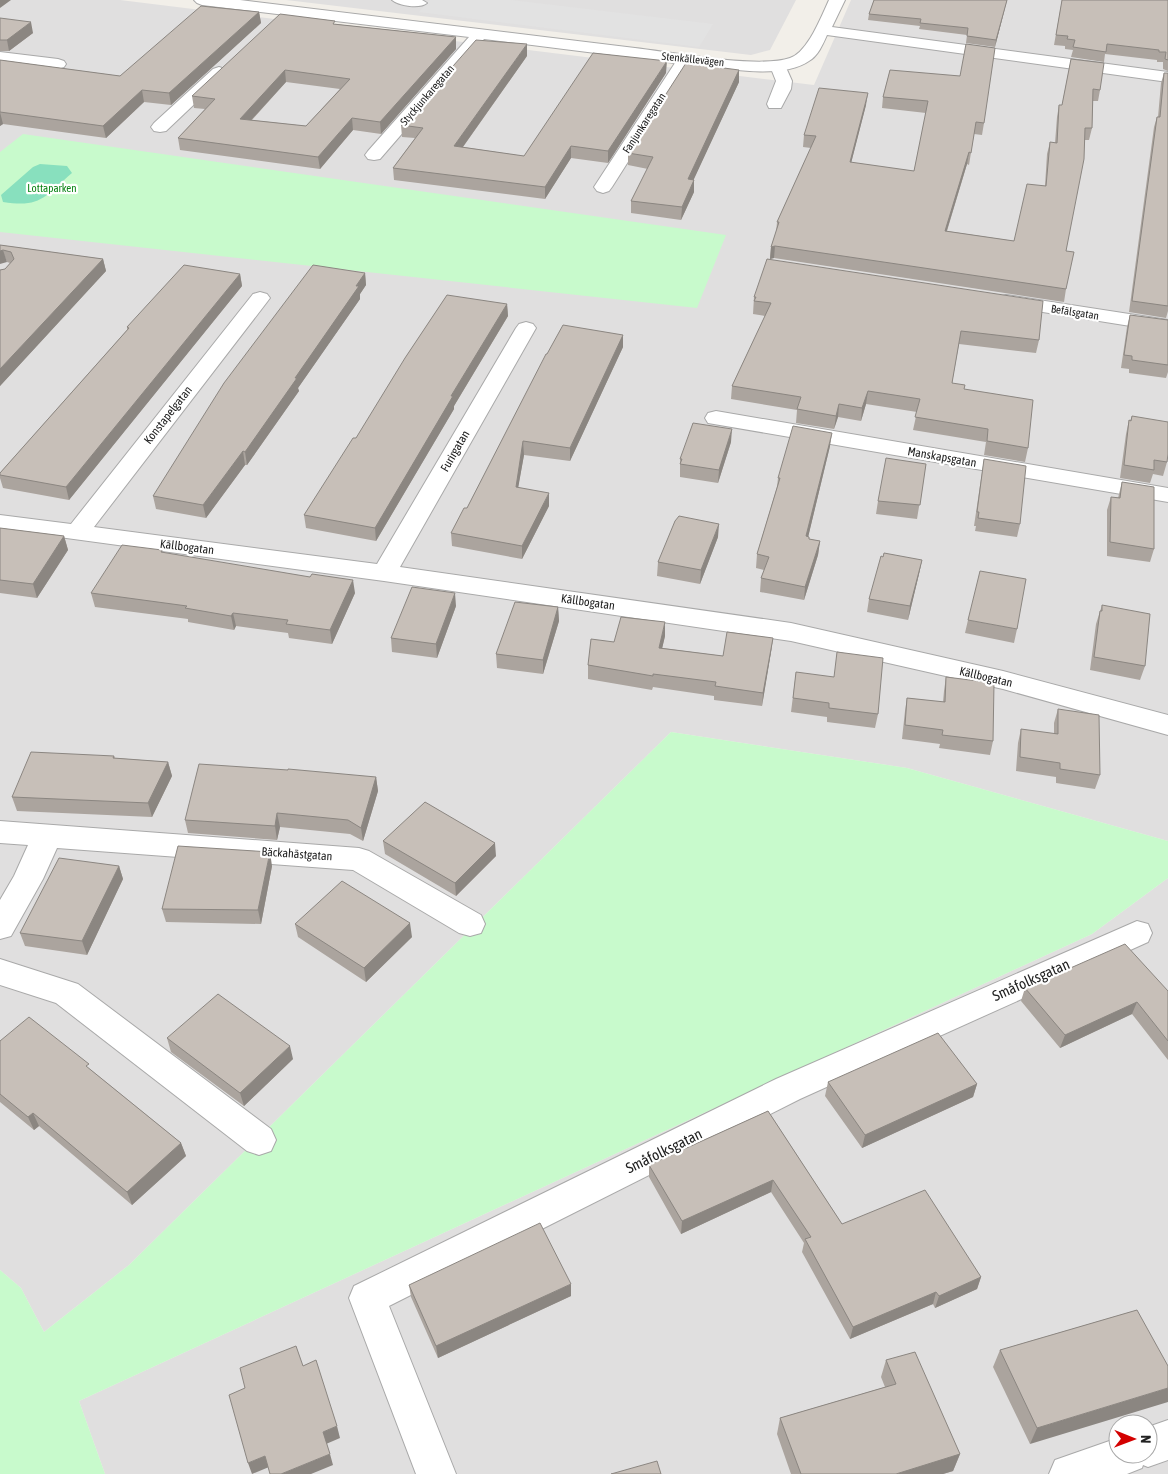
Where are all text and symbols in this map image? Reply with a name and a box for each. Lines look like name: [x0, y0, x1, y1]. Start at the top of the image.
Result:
street label: Stenkällevägen: [661, 50, 725, 68]
street label: Styckjunkaregatan: [398, 62, 456, 128]
street label: Fanjunkaregatan: [620, 91, 668, 155]
park label: Lottaparken: [27, 182, 77, 194]
street label: Befälsgatan: [1050, 302, 1100, 322]
street label: Konstapelgatan: [141, 383, 195, 447]
street label: Furirgatan: [438, 428, 472, 474]
street label: Manskapsgatan: [906, 444, 978, 470]
street label: Källbogatan: [159, 537, 215, 557]
street label: Källbogatan: [560, 591, 616, 613]
street label: Källbogatan: [958, 664, 1014, 690]
street label: Bäckahästgatan: [261, 845, 333, 863]
street label: Småfolksgatan: [989, 955, 1072, 1004]
street label: Småfolksgatan: [623, 1125, 705, 1176]
north arrow: [1108, 1414, 1158, 1464]
text: N: [1138, 1435, 1154, 1443]

